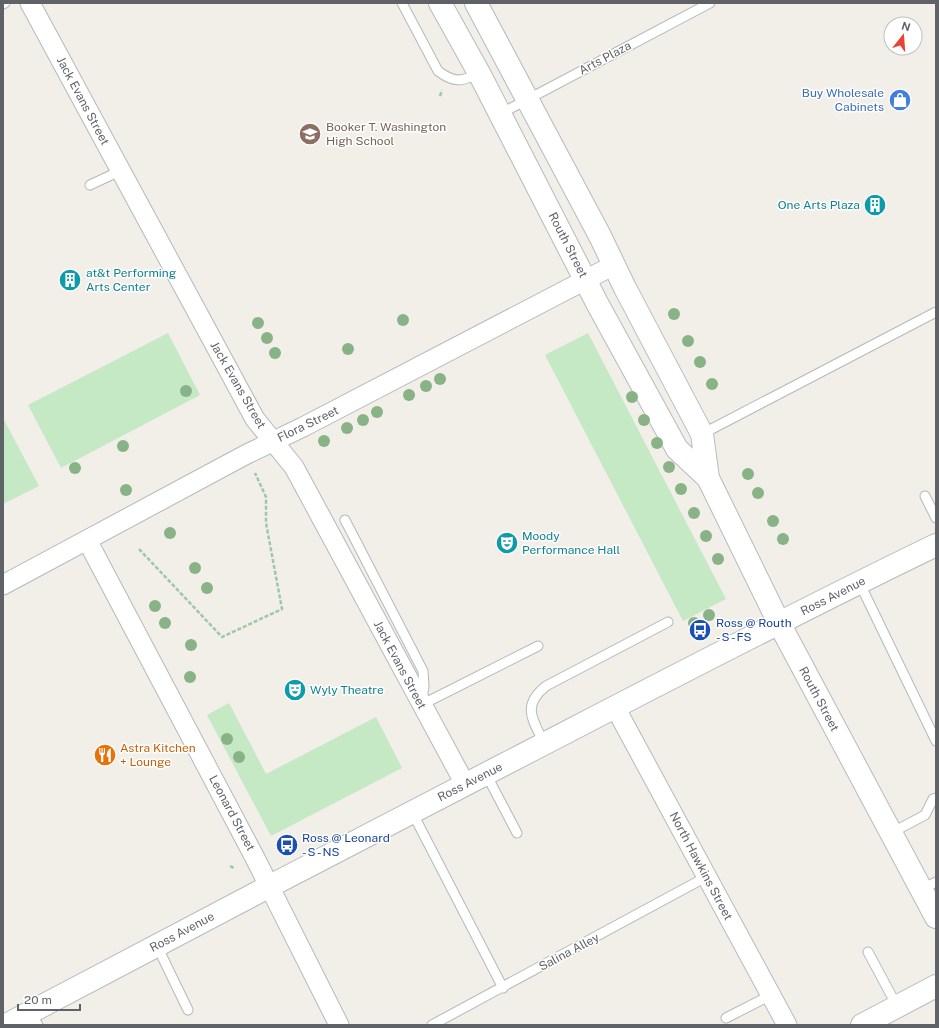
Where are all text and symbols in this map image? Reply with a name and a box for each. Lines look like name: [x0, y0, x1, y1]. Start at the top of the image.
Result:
north arrow: [883, 16, 923, 56]
text: N: [900, 19, 912, 33]
street label: Arts Plaza: [577, 38, 633, 78]
street label: Jack Evans Street: [54, 54, 112, 148]
place label: Buy Wholesale Cabinets: [802, 86, 884, 114]
shop icon: Buy Wholesale Cabinets: [887, 87, 913, 113]
place label: Booker T. Washington High School: [326, 120, 446, 148]
school or university icon: Booker T. Washington High School: [297, 121, 323, 147]
building icon: One Arts Plaza: [862, 192, 888, 218]
place label: One Arts Plaza: [778, 198, 860, 212]
street label: Routh Street: [546, 210, 591, 280]
place label: at&t Performing Arts Center: [86, 266, 176, 294]
building icon: at&t Performing Arts Center: [57, 267, 83, 293]
street label: Jack Evans Street: [207, 339, 269, 431]
street label: Flora Street: [275, 403, 341, 445]
place label: Moody Performance Hall: [522, 529, 621, 557]
theatre icon: Moody Performance Hall: [494, 530, 520, 556]
street label: Ross Avenue: [798, 574, 868, 618]
place label: Ross @ Routh - S - FS: [716, 616, 792, 644]
bus stop icon: Ross @ Routh - S - FS: [687, 617, 713, 643]
street label: Jack Evans Street: [371, 618, 429, 712]
street label: Routh Street: [796, 664, 842, 734]
theatre icon: Wyly Theatre: [282, 677, 308, 703]
place label: Wyly Theatre: [310, 683, 384, 697]
place label: Astra Kitchen + Lounge: [120, 741, 196, 769]
restaurant icon: Astra Kitchen + Lounge: [92, 742, 118, 768]
street label: Ross Avenue: [435, 760, 505, 804]
street label: Leonard Street: [206, 773, 258, 853]
street label: North Hawkins Street: [667, 810, 736, 923]
place label: Ross @ Leonard - S - NS: [302, 831, 390, 859]
bus stop icon: Ross @ Leonard - S - NS: [274, 832, 300, 858]
street label: Ross Avenue: [147, 909, 217, 955]
street label: Salina Alley: [537, 930, 602, 974]
scale bar: [18, 986, 80, 1012]
text: 20 m: [24, 993, 52, 1007]

